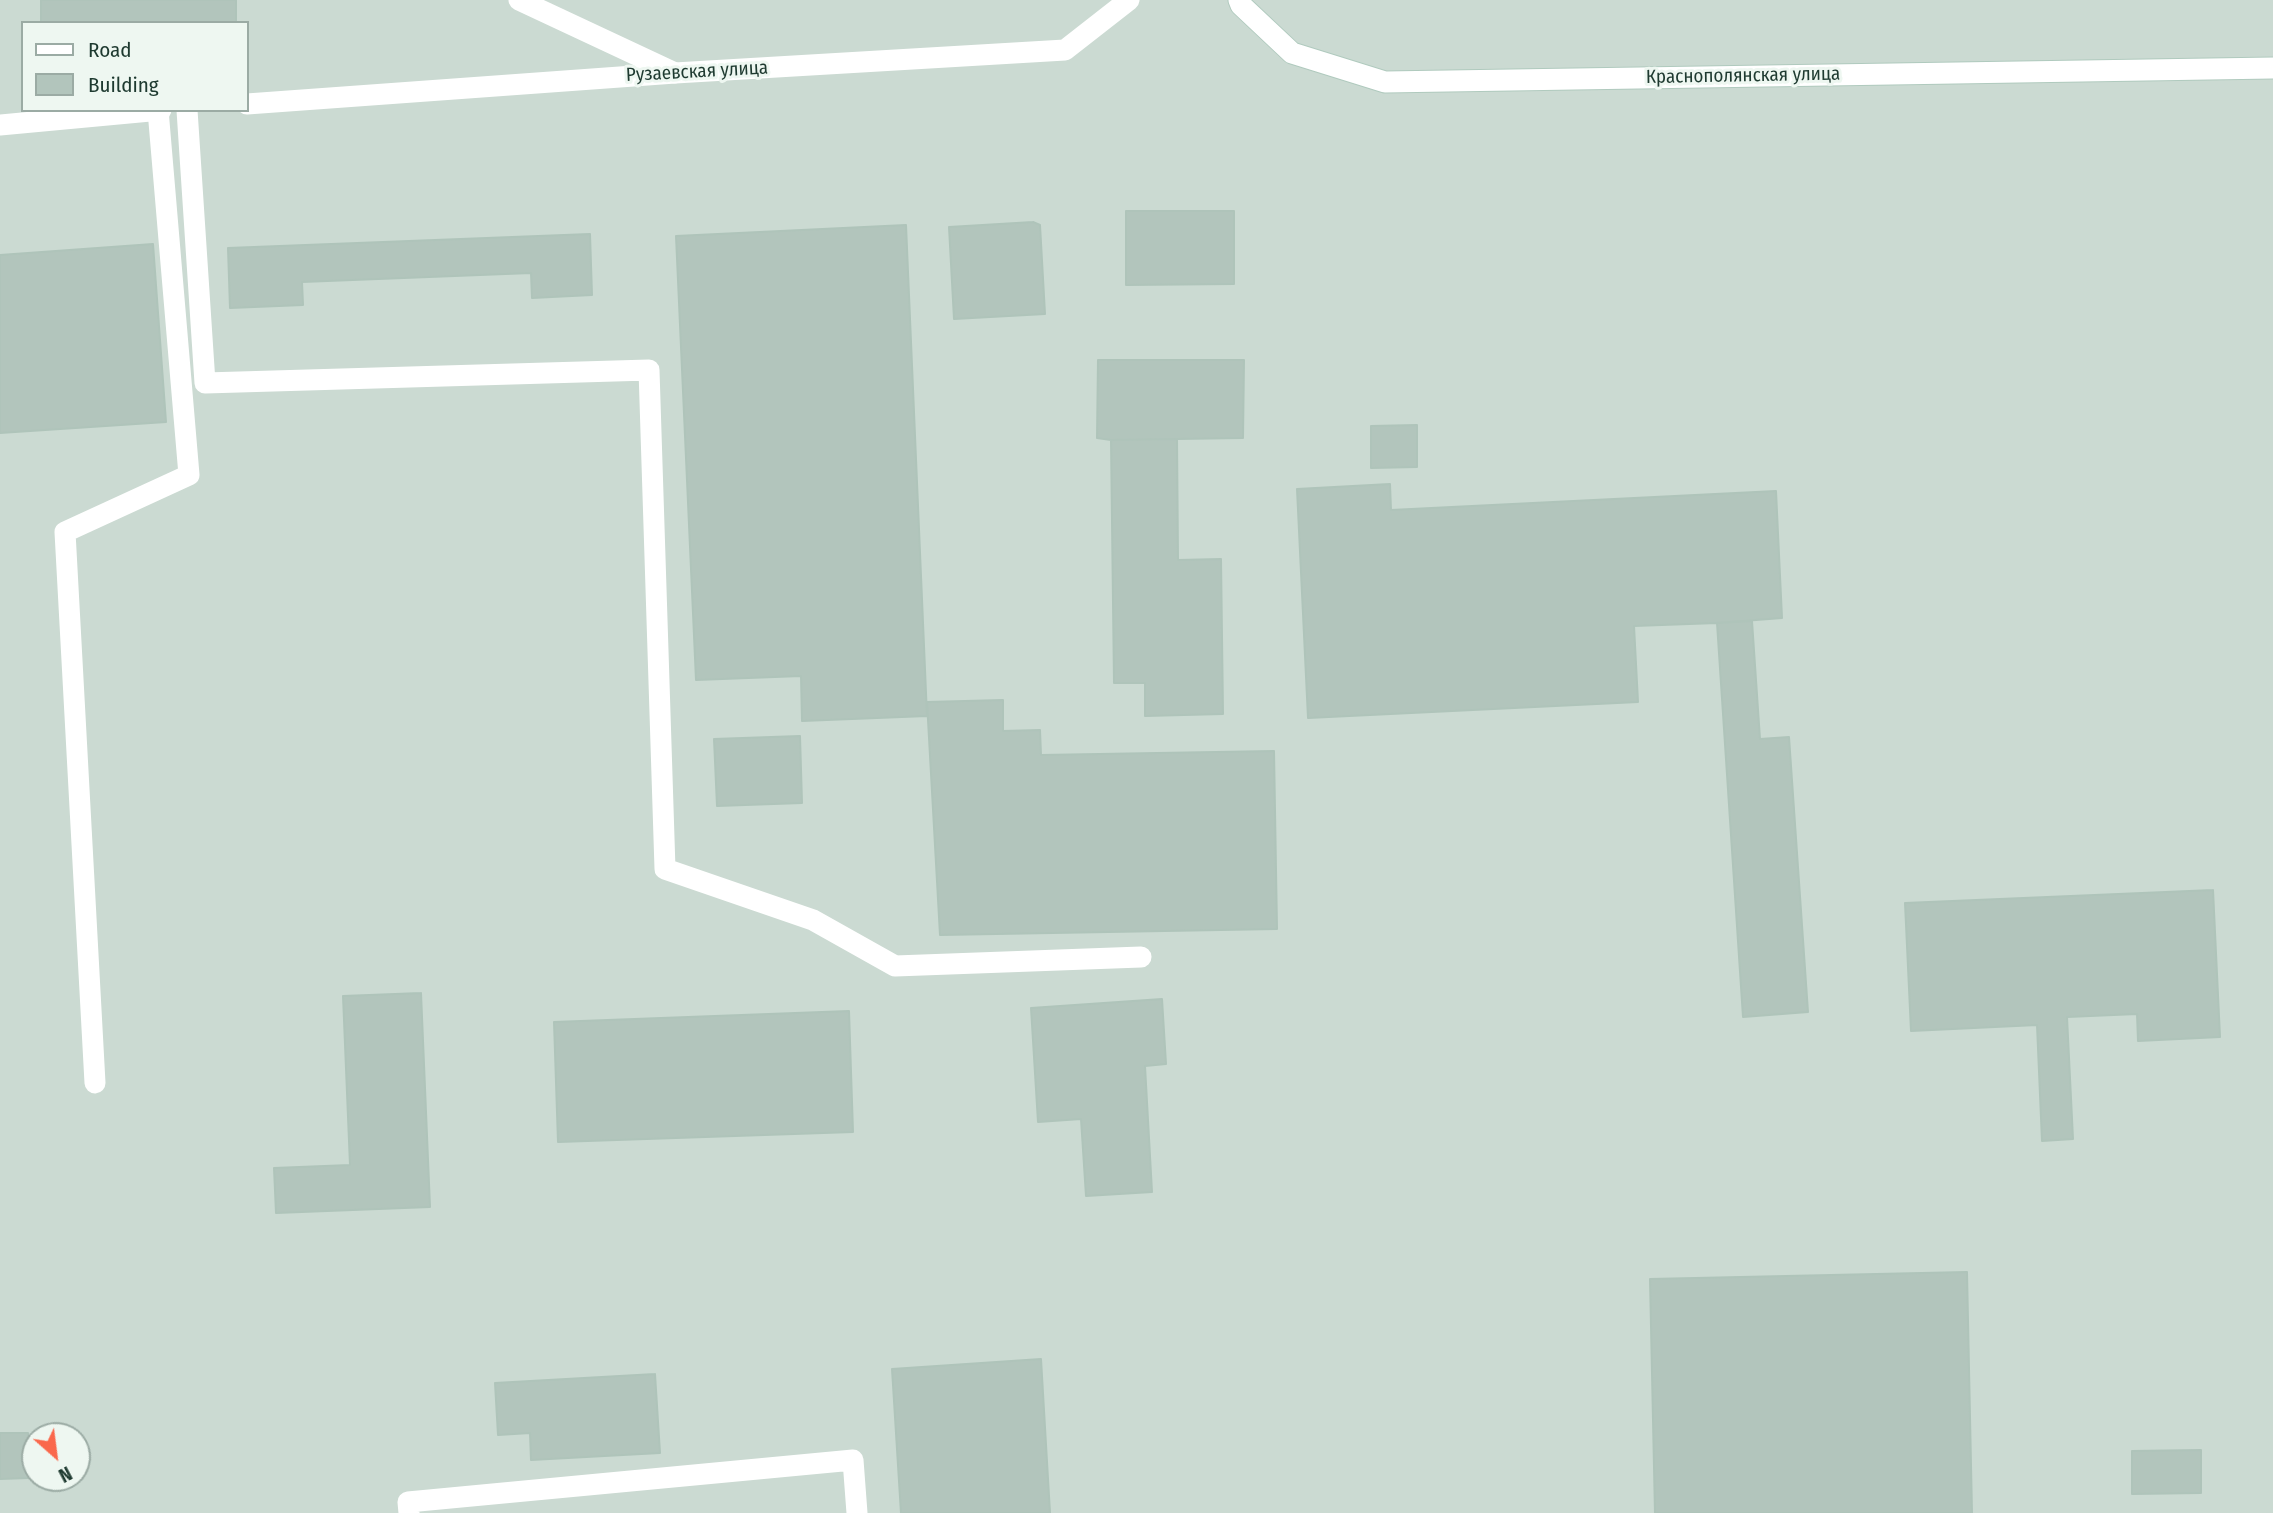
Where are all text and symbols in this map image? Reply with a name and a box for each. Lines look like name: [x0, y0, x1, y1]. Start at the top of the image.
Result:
legend: [21, 21, 248, 112]
text: Road: [88, 37, 132, 63]
street label: Рузаевская улица: [625, 57, 769, 87]
street label: Краснополянская улица: [1646, 63, 1840, 89]
text: Building: [88, 72, 159, 98]
north arrow: [21, 1422, 91, 1492]
text: N: [55, 1461, 76, 1487]

